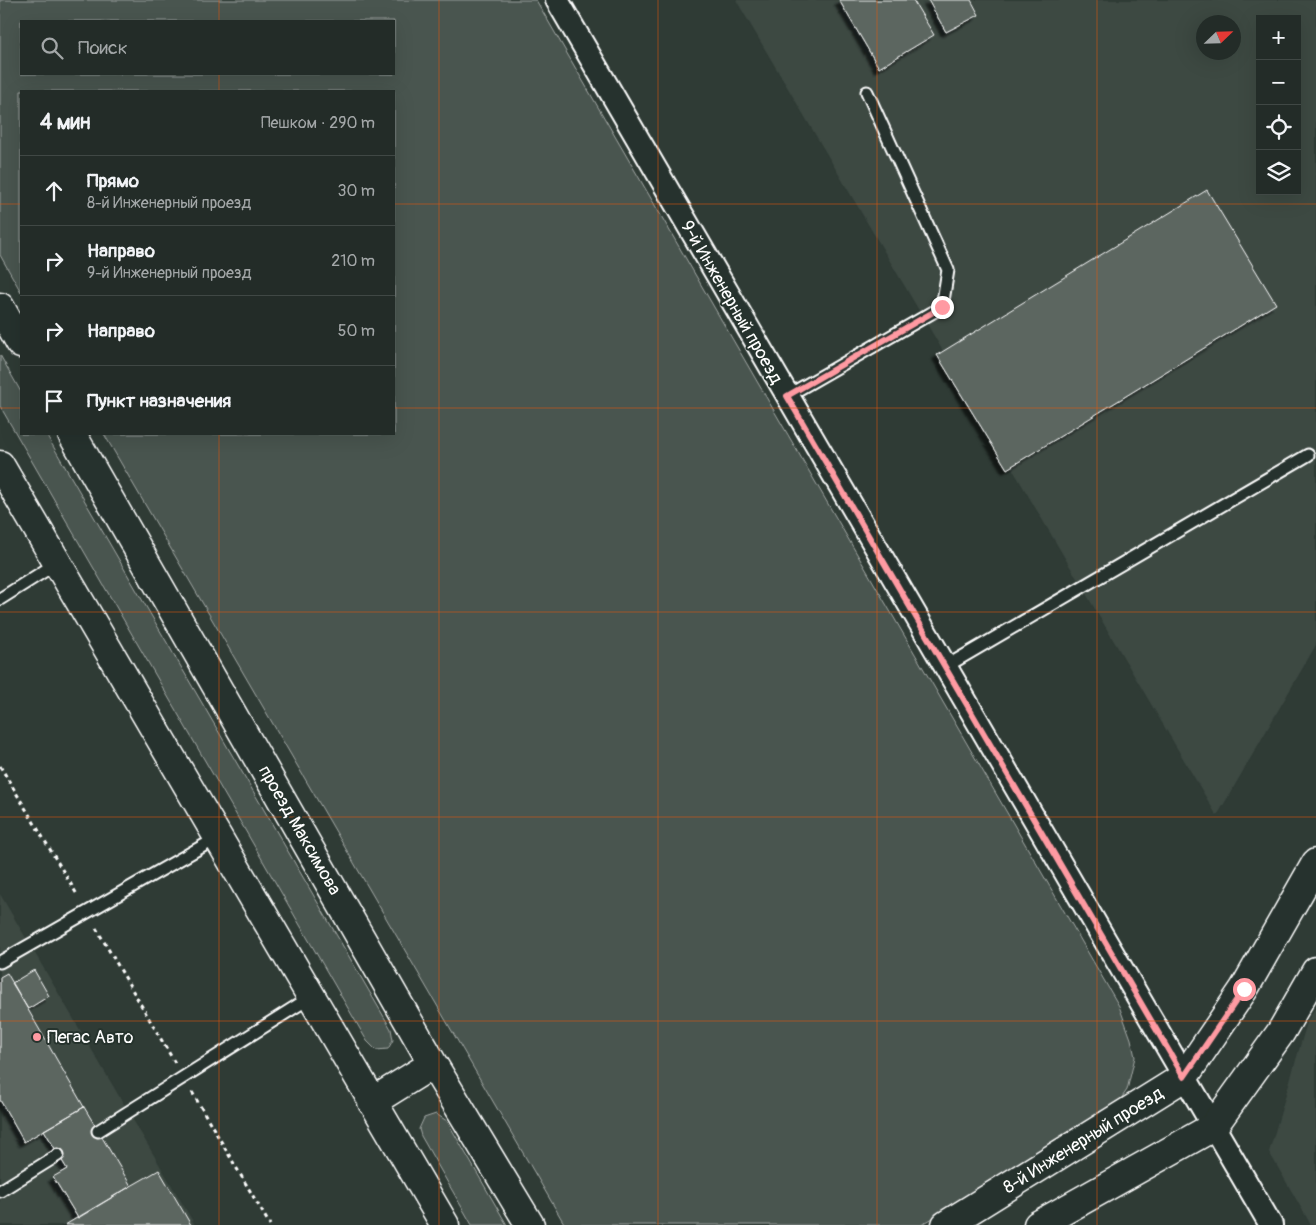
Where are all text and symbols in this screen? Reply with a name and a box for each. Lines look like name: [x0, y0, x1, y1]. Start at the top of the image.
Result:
north arrow: [1196, 15, 1241, 60]
map controls: [1256, 15, 1301, 195]
button: +: [1256, 15, 1301, 60]
search box: [20, 20, 395, 75]
icon: search: [38, 34, 66, 62]
text: Поиск: [78, 36, 128, 60]
button: −: [1256, 60, 1301, 105]
button: locate: [1256, 105, 1301, 150]
text: 4 мин: [40, 109, 90, 136]
text: Пешком · 290 m: [261, 113, 375, 133]
button: layers: [1256, 150, 1301, 195]
text: Прямо: [87, 169, 139, 193]
icon: ahead: [40, 177, 68, 205]
text: 30 m: [337, 181, 375, 201]
text: 8-й Инженерный проезд: [87, 193, 251, 213]
street label: 9-й Инженерный проезд: [675, 216, 788, 388]
text: Направо: [87, 239, 155, 263]
icon: right: [40, 247, 68, 275]
text: 210 m: [331, 251, 375, 271]
text: 9-й Инженерный проезд: [87, 263, 251, 283]
route end: [931, 296, 954, 319]
icon: right: [40, 317, 68, 345]
text: Направо: [87, 319, 155, 343]
text: 50 m: [338, 321, 375, 341]
icon: arrive: [40, 387, 68, 415]
text: Пункт назначения: [87, 389, 231, 413]
street label: проезд Максимова: [253, 761, 346, 899]
route start: [1233, 978, 1256, 1001]
place label: Пегас Авто: [47, 1026, 134, 1049]
marker: Пегас Авто: [31, 1031, 43, 1043]
street label: 8-й Инженерный проезд: [999, 1082, 1168, 1199]

